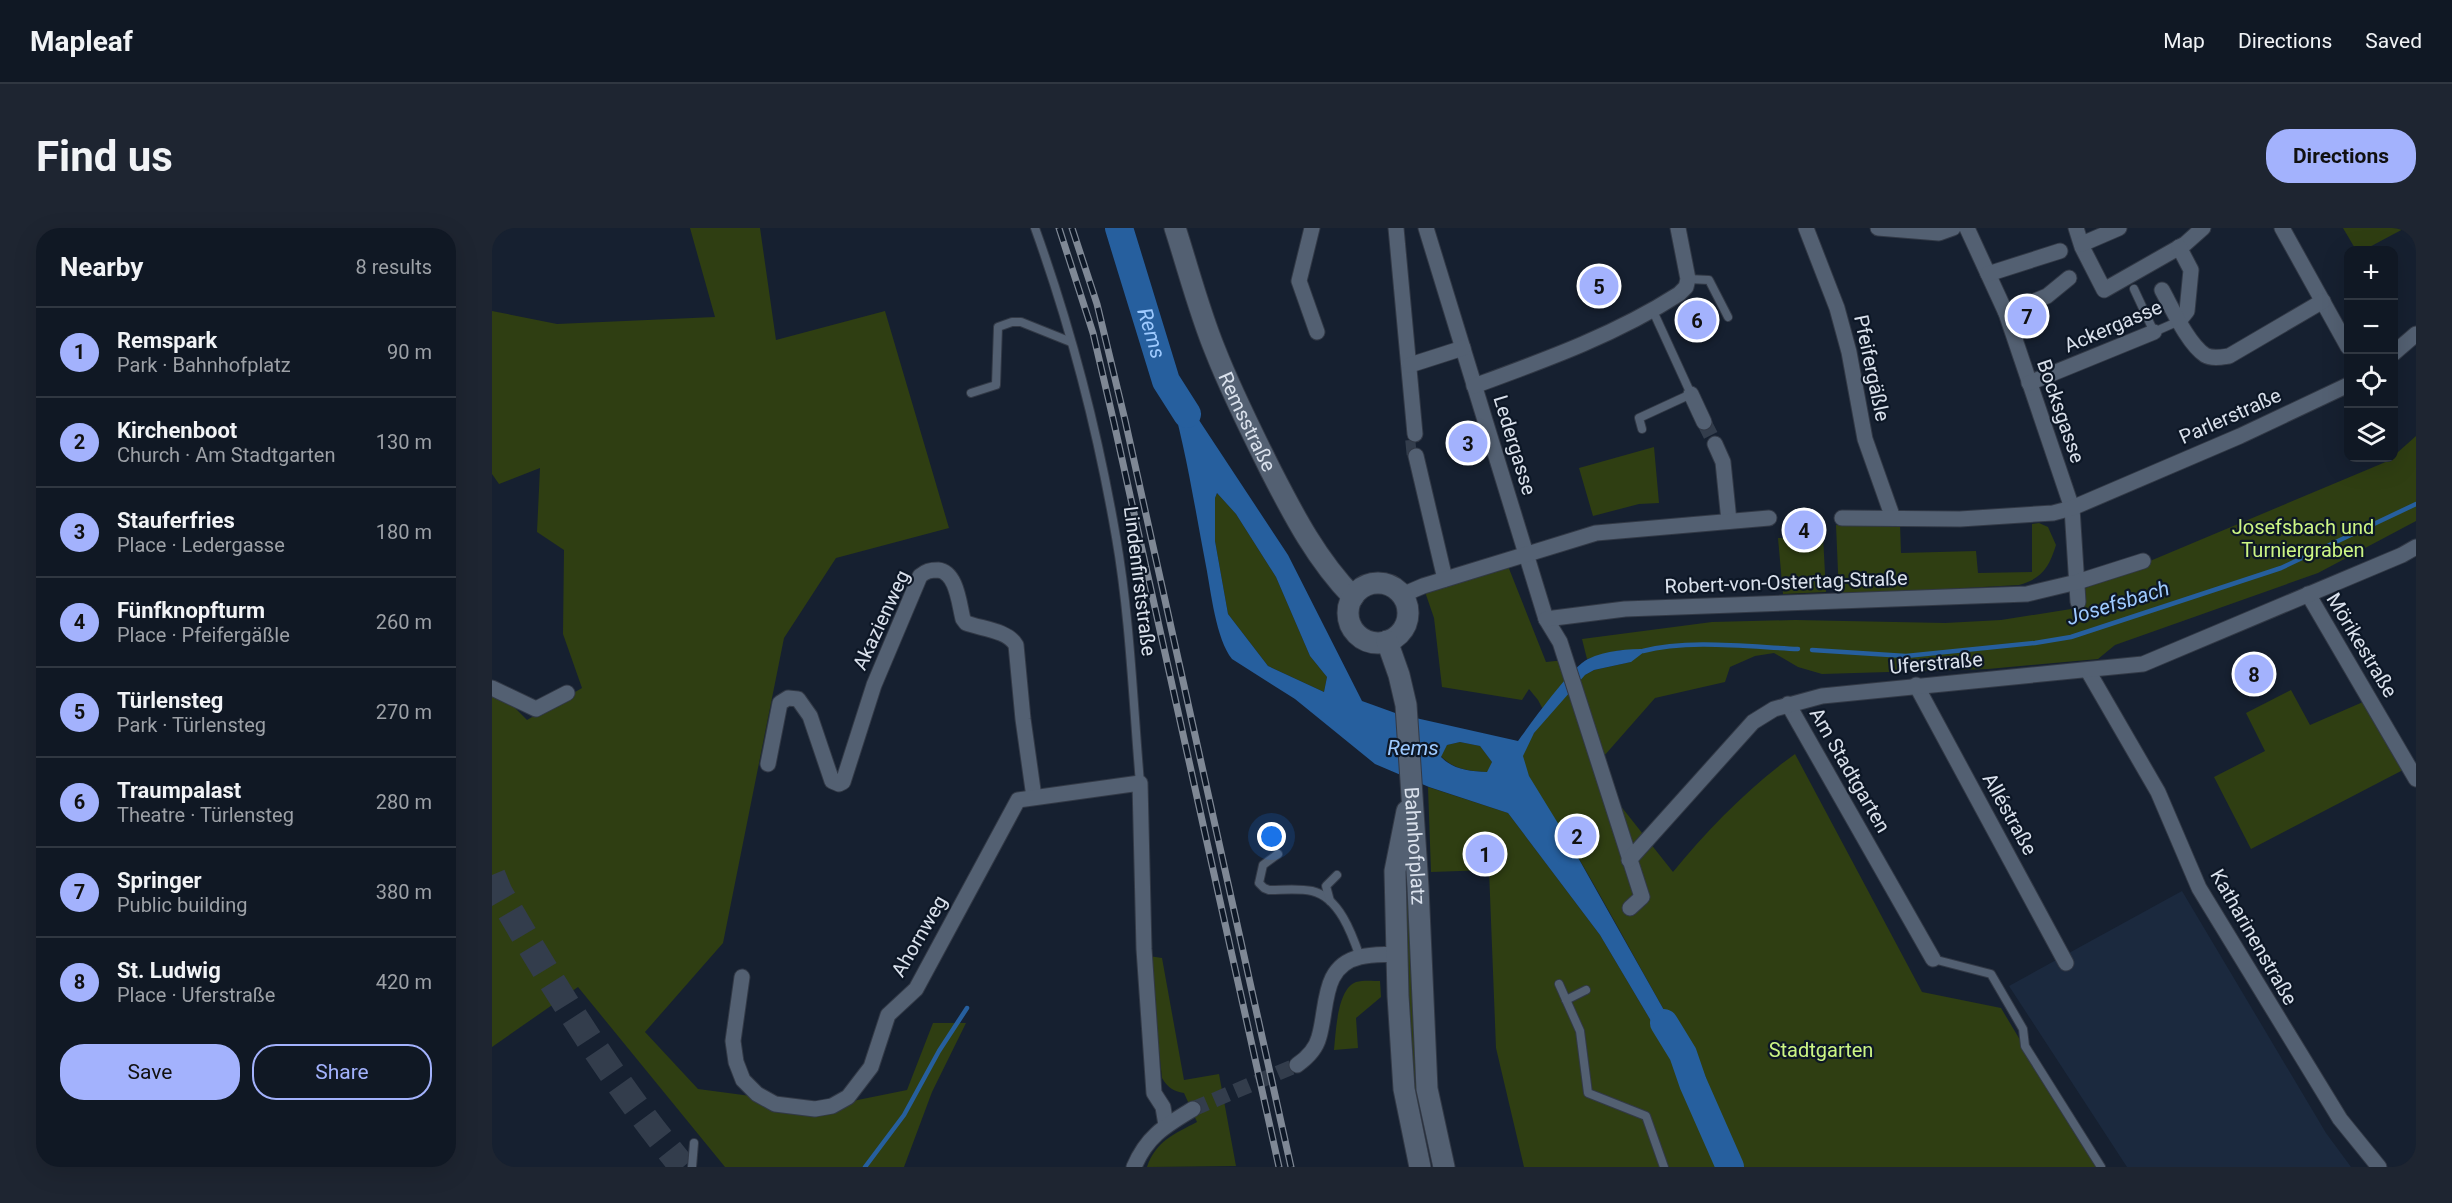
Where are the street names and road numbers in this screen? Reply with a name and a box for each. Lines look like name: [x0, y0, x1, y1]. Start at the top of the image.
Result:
street label: Ackergasse: [2060, 295, 2166, 357]
street label: Pfeifergäßle: [1849, 313, 1895, 423]
street label: Bocksgasse: [2032, 356, 2090, 466]
street label: Remsstraße: [1213, 368, 1281, 475]
street label: Parlerstraße: [2175, 383, 2285, 449]
street label: Ledergasse: [1488, 392, 1542, 498]
street label: Lindenfirststraße: [1119, 505, 1161, 657]
street label: Akazienweg: [847, 566, 915, 674]
street label: Robert-von-Ostertag-Straße: [1664, 566, 1908, 598]
street label: Mörikestraße: [2321, 588, 2403, 702]
street label: Uferstraße: [1888, 647, 1984, 679]
street label: Am Stadtgarten: [1805, 703, 1895, 837]
street label: Alléstraße: [1978, 769, 2042, 859]
street label: Bahnhofplatz: [1399, 786, 1431, 905]
street label: Katharinenstraße: [2205, 865, 2303, 1009]
street label: Ahornweg: [886, 891, 952, 981]

